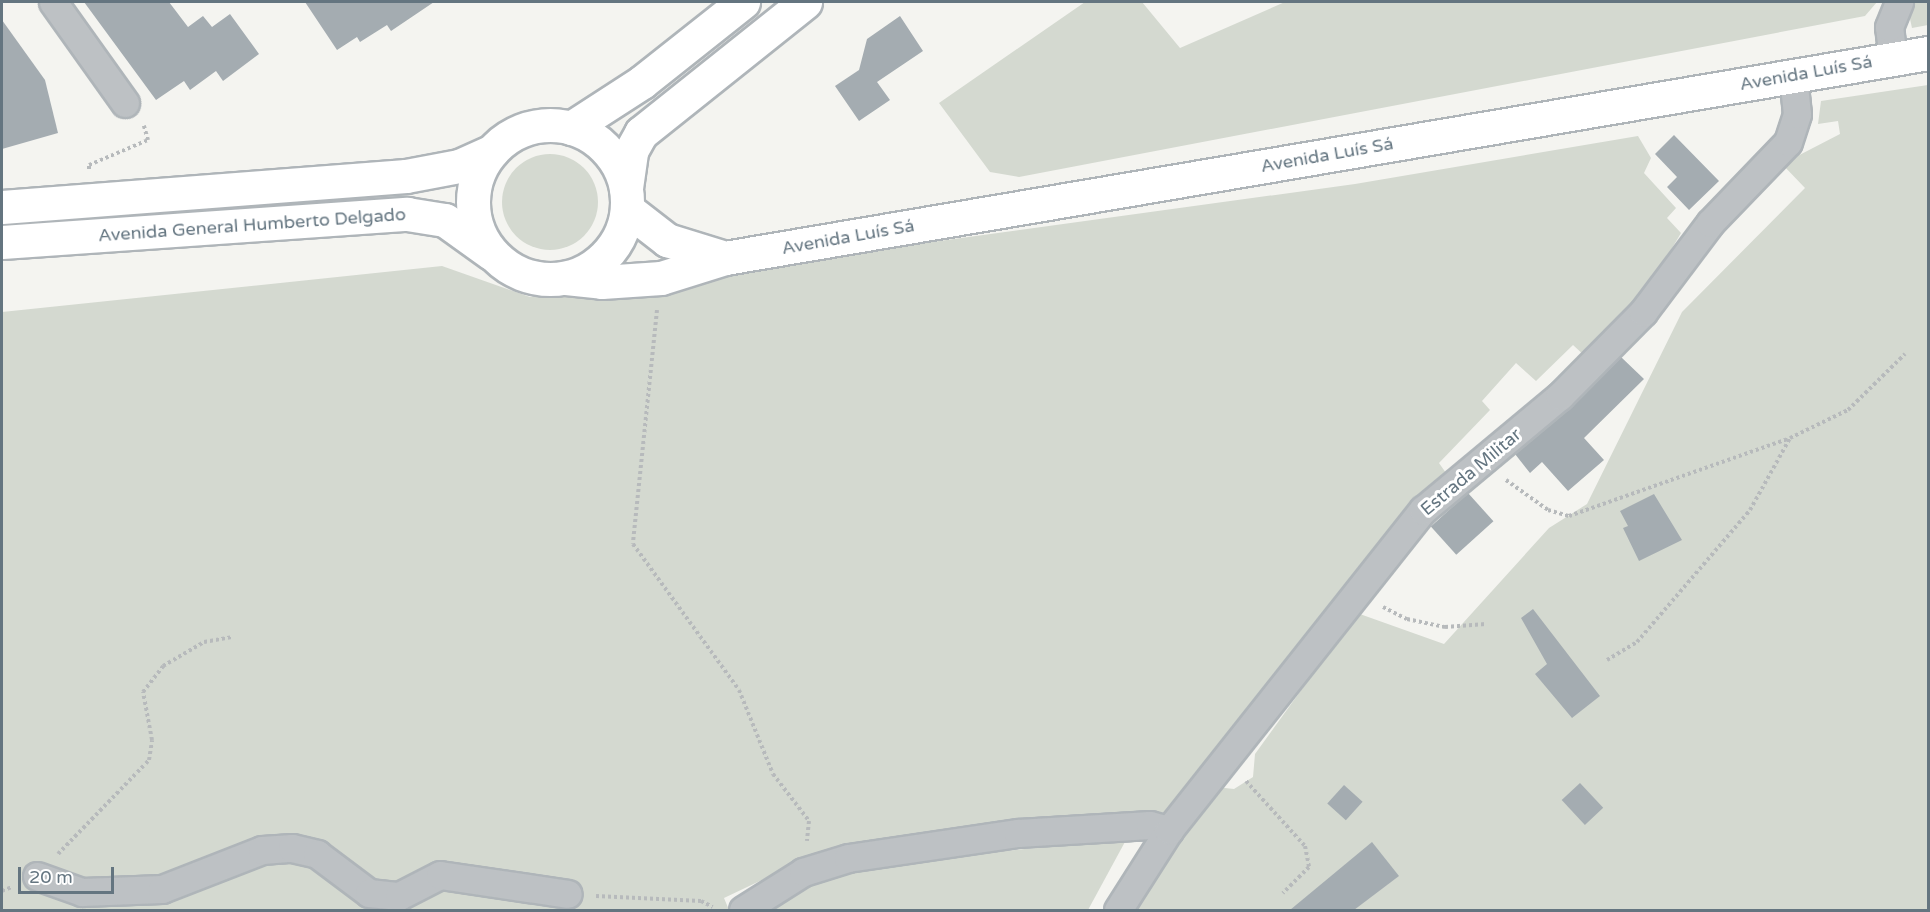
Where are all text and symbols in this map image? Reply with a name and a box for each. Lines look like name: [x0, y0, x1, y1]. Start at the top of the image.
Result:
street label: Avenida Luís Sá: [1738, 51, 1874, 95]
street label: Avenida Luís Sá: [1259, 133, 1395, 177]
street label: Avenida General Humberto Delgado: [97, 203, 407, 247]
street label: Avenida Luís Sá: [780, 215, 916, 259]
street label: Estrada Militar: [1416, 424, 1526, 520]
scale bar: [21, 855, 117, 893]
text: 20 m: [29, 866, 73, 888]

